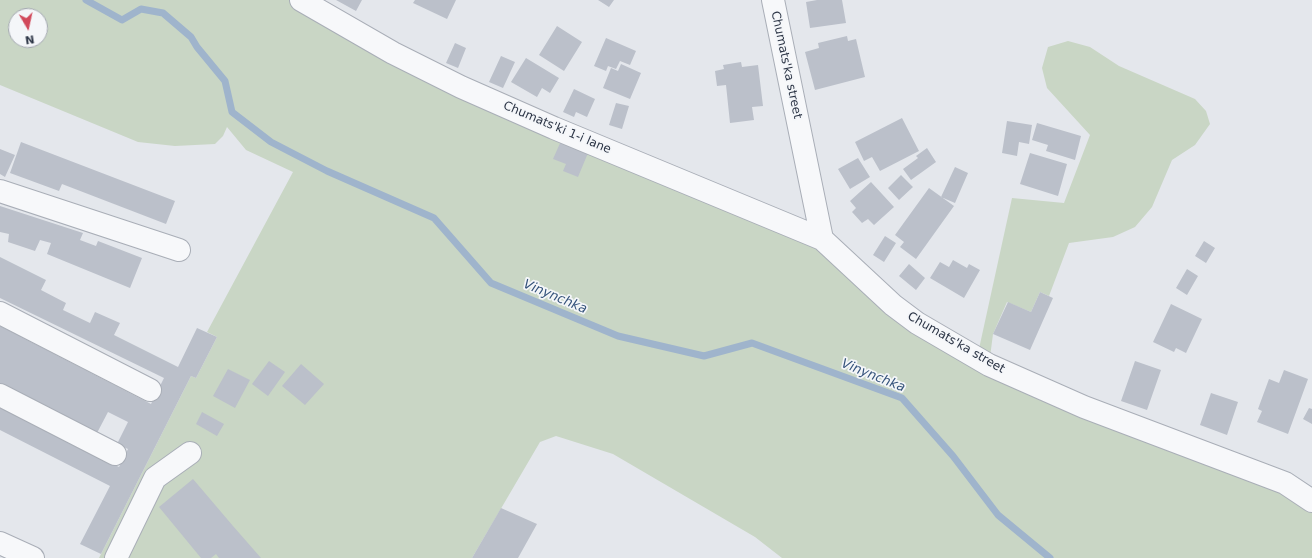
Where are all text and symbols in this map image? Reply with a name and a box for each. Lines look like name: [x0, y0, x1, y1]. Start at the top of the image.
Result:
north arrow: [8, 8, 48, 48]
street label: Chumats'ka street: [768, 10, 804, 120]
text: N: [24, 32, 35, 46]
street label: Chumats'ki 1-i lane: [501, 99, 613, 157]
water label: Vinynchka: [521, 277, 589, 317]
street label: Chumats'ka street: [905, 309, 1007, 377]
water label: Vinynchka: [839, 356, 907, 396]

